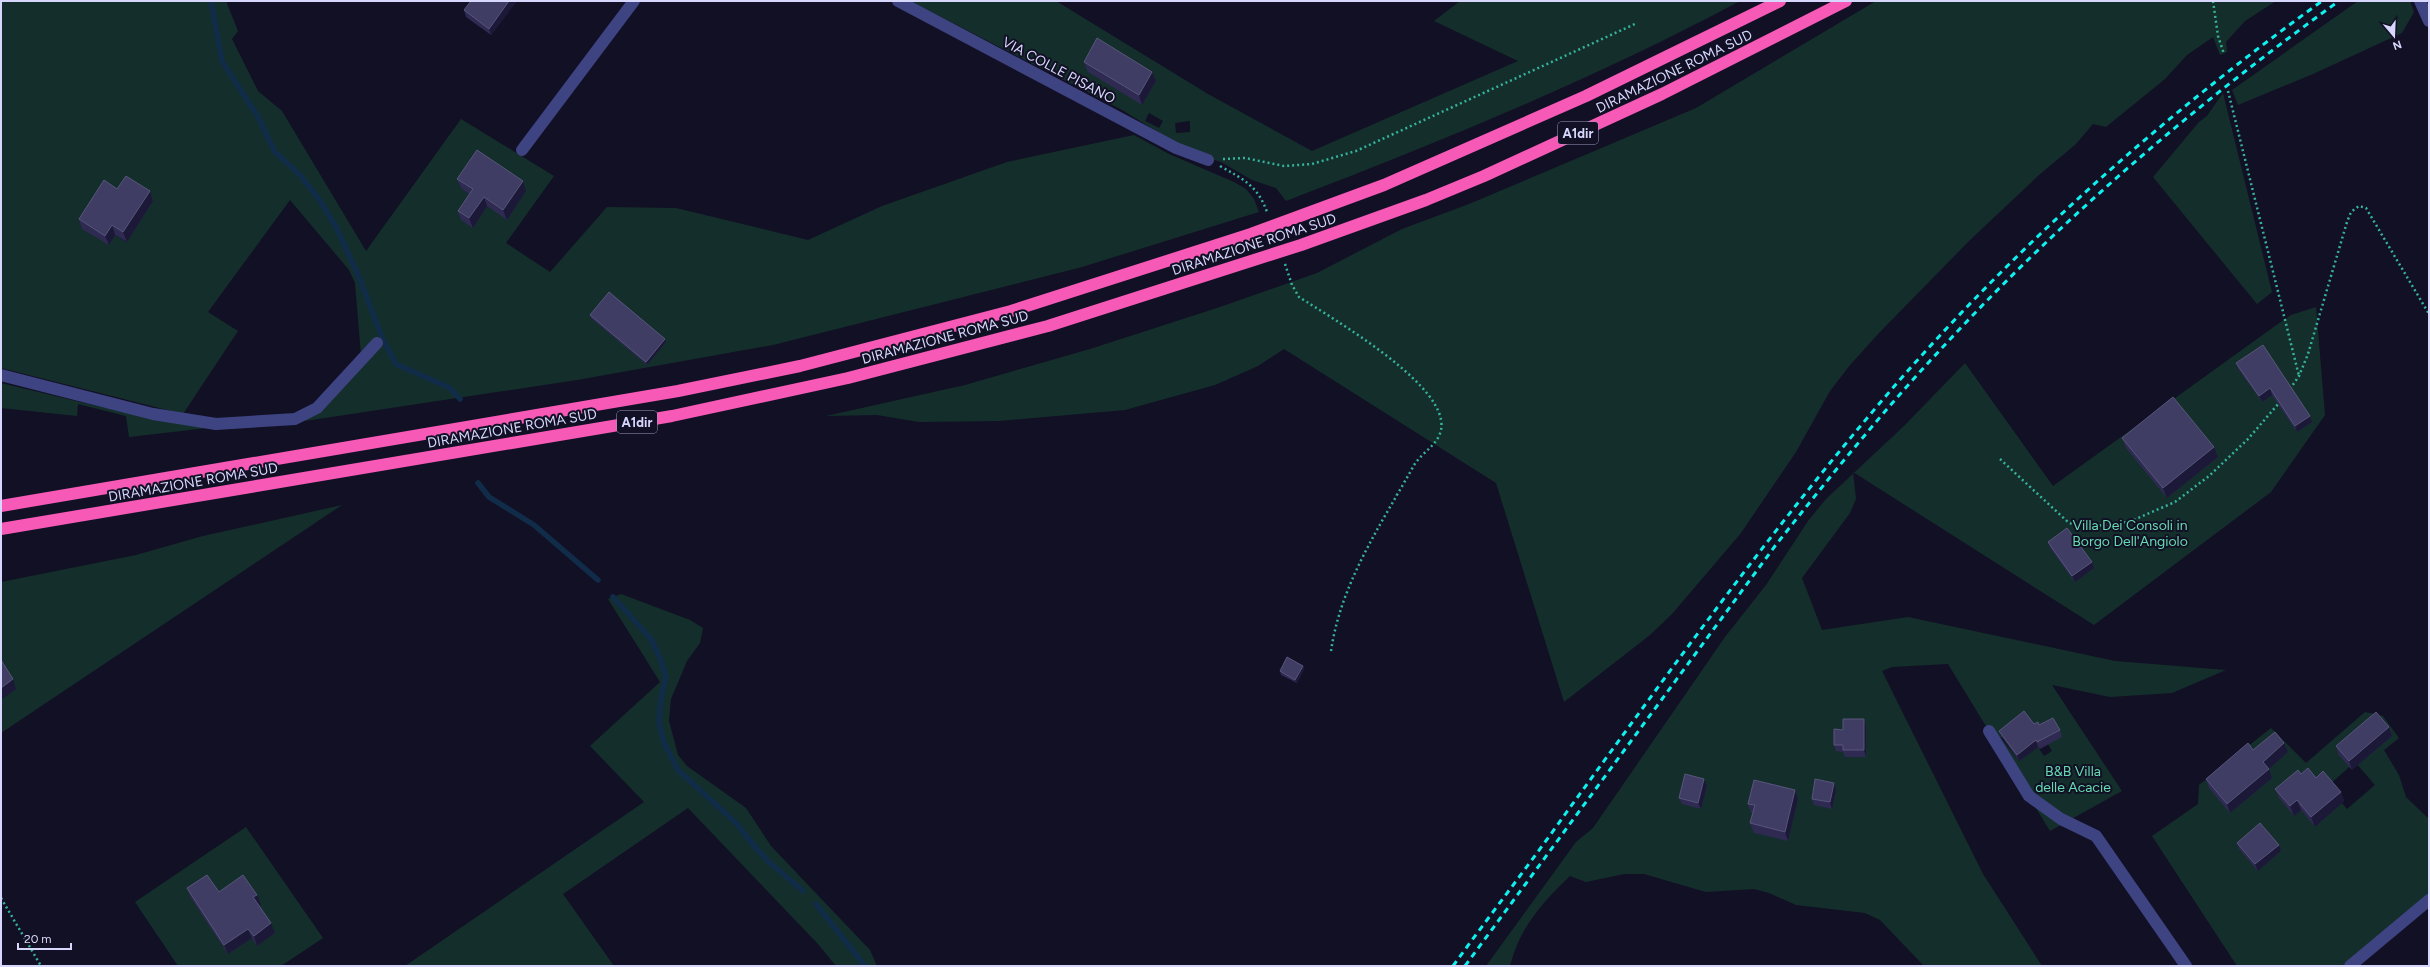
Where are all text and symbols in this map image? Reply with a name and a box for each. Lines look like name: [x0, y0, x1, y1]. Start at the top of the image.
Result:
north arrow: [2374, 16, 2414, 56]
street label: DIRAMAZIONE ROMA SUD: [1593, 26, 1755, 117]
street label: VIA COLLE PISANO: [999, 34, 1118, 107]
text: N: [2391, 37, 2403, 53]
road number: A1dir: [1558, 122, 1598, 144]
street label: DIRAMAZIONE ROMA SUD: [1170, 210, 1338, 279]
street label: DIRAMAZIONE ROMA SUD: [860, 307, 1030, 368]
street label: DIRAMAZIONE ROMA SUD: [426, 405, 598, 452]
road number: A1dir: [617, 411, 657, 433]
street label: DIRAMAZIONE ROMA SUD: [107, 459, 279, 506]
park label: Villa Dei Consoli in Borgo Dell'Angiolo: [2072, 517, 2188, 550]
park label: B&B Villa delle Acacie: [2035, 763, 2111, 796]
scale bar: [18, 925, 71, 951]
text: 20 m: [24, 932, 52, 946]

